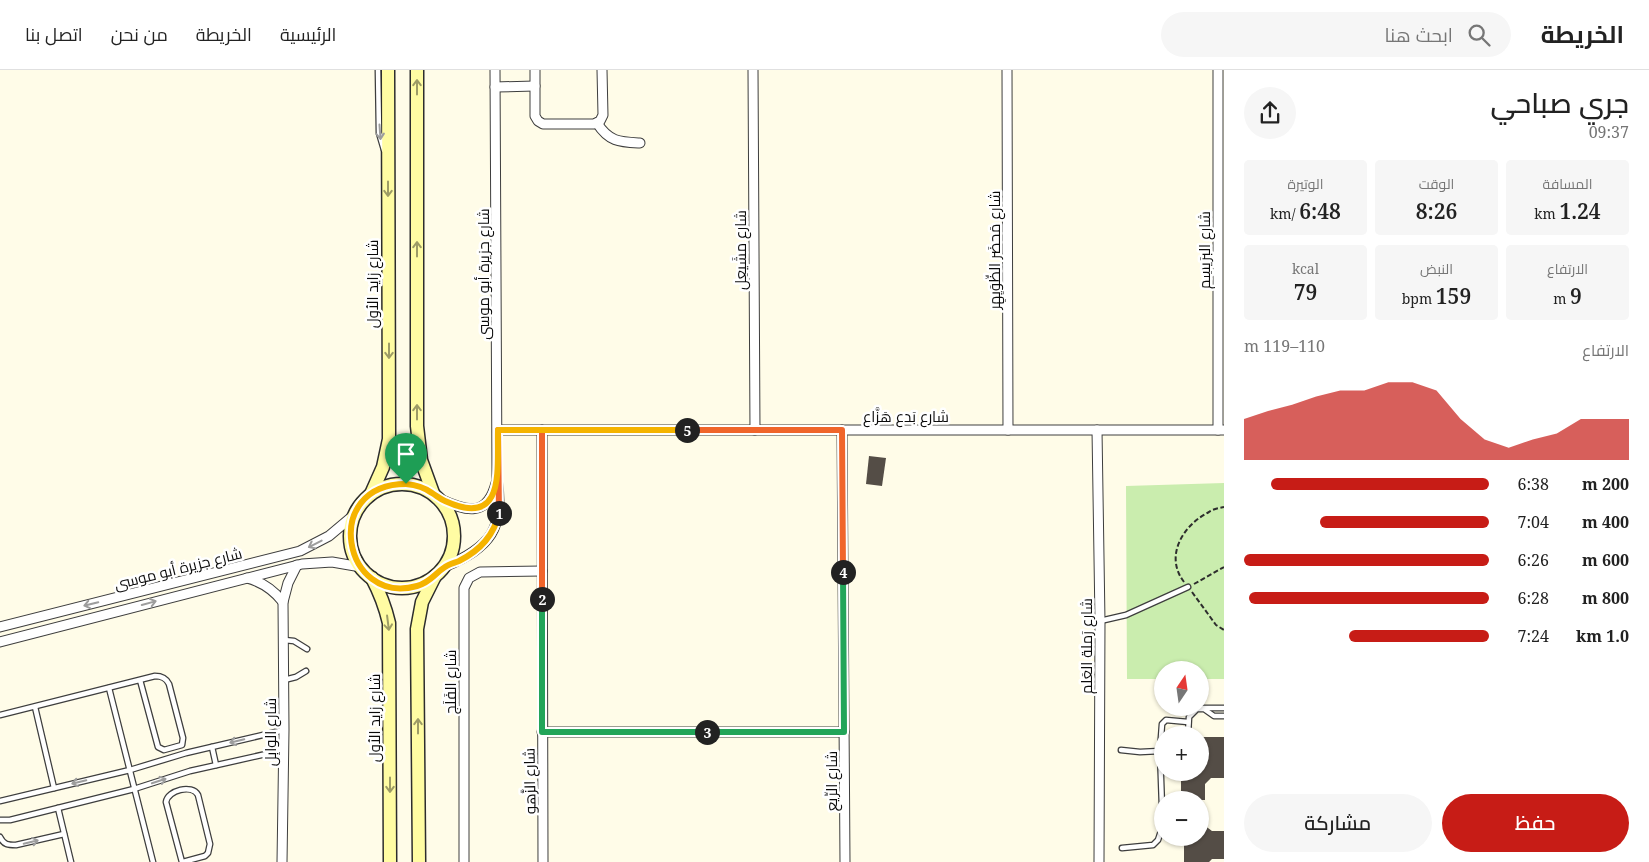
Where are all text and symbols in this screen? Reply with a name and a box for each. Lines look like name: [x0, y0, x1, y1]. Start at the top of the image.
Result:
search box: [1161, 12, 1511, 57]
text: الخريطة: [1541, 17, 1624, 50]
icon: search: [1465, 21, 1493, 49]
text: اتصل بنا: [25, 22, 83, 46]
text: من نحن: [111, 22, 168, 46]
text: الخريطة: [196, 22, 252, 46]
text: الرئيسية: [280, 22, 336, 46]
text: ابحث هنا: [1384, 22, 1453, 48]
one-way arrow: [412, 79, 422, 96]
text: جري صباحي: [1490, 83, 1629, 121]
button: share: [1244, 87, 1296, 139]
text: 09:37: [1589, 121, 1629, 143]
one-way arrow: [375, 123, 384, 139]
text: الوتيرة: [1288, 174, 1323, 193]
text: الوقت: [1419, 174, 1454, 193]
text: المسافة: [1543, 174, 1592, 193]
one-way arrow: [383, 180, 393, 196]
street label: شارع مَحضَر الظِّوَيِهِر: [984, 191, 1006, 310]
text: 6:48: [1299, 197, 1341, 225]
text: 8:26: [1416, 197, 1457, 225]
text: 1.24: [1559, 197, 1601, 225]
text: /km: [1270, 204, 1299, 223]
text: km: [1534, 204, 1559, 223]
street label: شارع جزيرة أبو موسى: [473, 208, 495, 340]
street label: شارع مشَيعِل: [730, 210, 752, 290]
street label: شارع البرَيسِم: [1194, 211, 1216, 289]
street label: شارع زايد الأول: [362, 240, 384, 328]
one-way arrow: [412, 242, 422, 258]
text: kcal: [1292, 259, 1319, 278]
text: النبض: [1420, 259, 1453, 278]
text: الارتفاع: [1547, 259, 1588, 278]
text: 79: [1294, 278, 1317, 306]
text: 159: [1436, 282, 1471, 310]
text: 9: [1570, 282, 1582, 310]
text: bpm: [1402, 289, 1436, 308]
text: m: [1553, 289, 1570, 308]
text: 110–119 m: [1244, 335, 1325, 357]
text: الارتفاع: [1582, 339, 1629, 361]
one-way arrow: [384, 342, 394, 359]
one-way arrow: [412, 404, 422, 420]
street label: شارع بَدع هَزَّاع: [863, 406, 949, 428]
pin: 5: [674, 418, 700, 442]
text: 5: [684, 421, 691, 440]
pin: [385, 433, 427, 484]
icon: arrive: [392, 440, 420, 468]
text: 6:38: [1518, 473, 1549, 495]
text: 200 m: [1582, 473, 1629, 495]
pin: 1: [486, 500, 512, 526]
text: 1: [496, 504, 503, 523]
text: 7:04: [1518, 511, 1549, 533]
text: 400 m: [1582, 511, 1629, 533]
one-way arrow: [308, 540, 323, 549]
street label: شارع جزيرة أبو موسى: [112, 542, 245, 596]
text: 6:26: [1518, 549, 1549, 571]
text: 600 m: [1582, 549, 1629, 571]
pin: 4: [830, 560, 856, 584]
text: 4: [840, 563, 847, 582]
pin: 2: [530, 586, 554, 612]
text: 6:28: [1518, 587, 1549, 609]
text: 800 m: [1582, 587, 1629, 609]
text: 2: [539, 590, 546, 609]
one-way arrow: [140, 598, 156, 607]
street label: شارع رَملة العَلم: [1076, 598, 1098, 694]
one-way arrow: [83, 600, 99, 609]
one-way arrow: [383, 615, 393, 631]
text: 7:24: [1518, 625, 1549, 647]
text: 1.0 km: [1576, 625, 1629, 647]
street label: شارع الفَلَج: [440, 650, 462, 714]
north arrow: [1154, 661, 1209, 716]
map controls: [1154, 661, 1209, 846]
street label: شارع زايد الأول: [364, 674, 386, 762]
street label: شارع الوابِل: [260, 698, 282, 766]
one-way arrow: [413, 718, 423, 734]
pin: 3: [694, 720, 720, 744]
text: 3: [704, 723, 711, 742]
button: +: [1154, 726, 1209, 781]
one-way arrow: [229, 737, 245, 746]
street label: شارع الزَّهو: [518, 748, 542, 814]
street label: شارع الرِّيع: [821, 751, 843, 811]
one-way arrow: [150, 776, 166, 786]
one-way arrow: [385, 777, 395, 793]
one-way arrow: [72, 778, 88, 787]
button: −: [1154, 791, 1209, 846]
button: مشاركة: [1244, 794, 1432, 852]
button: حفظ: [1442, 794, 1629, 852]
one-way arrow: [22, 837, 38, 846]

